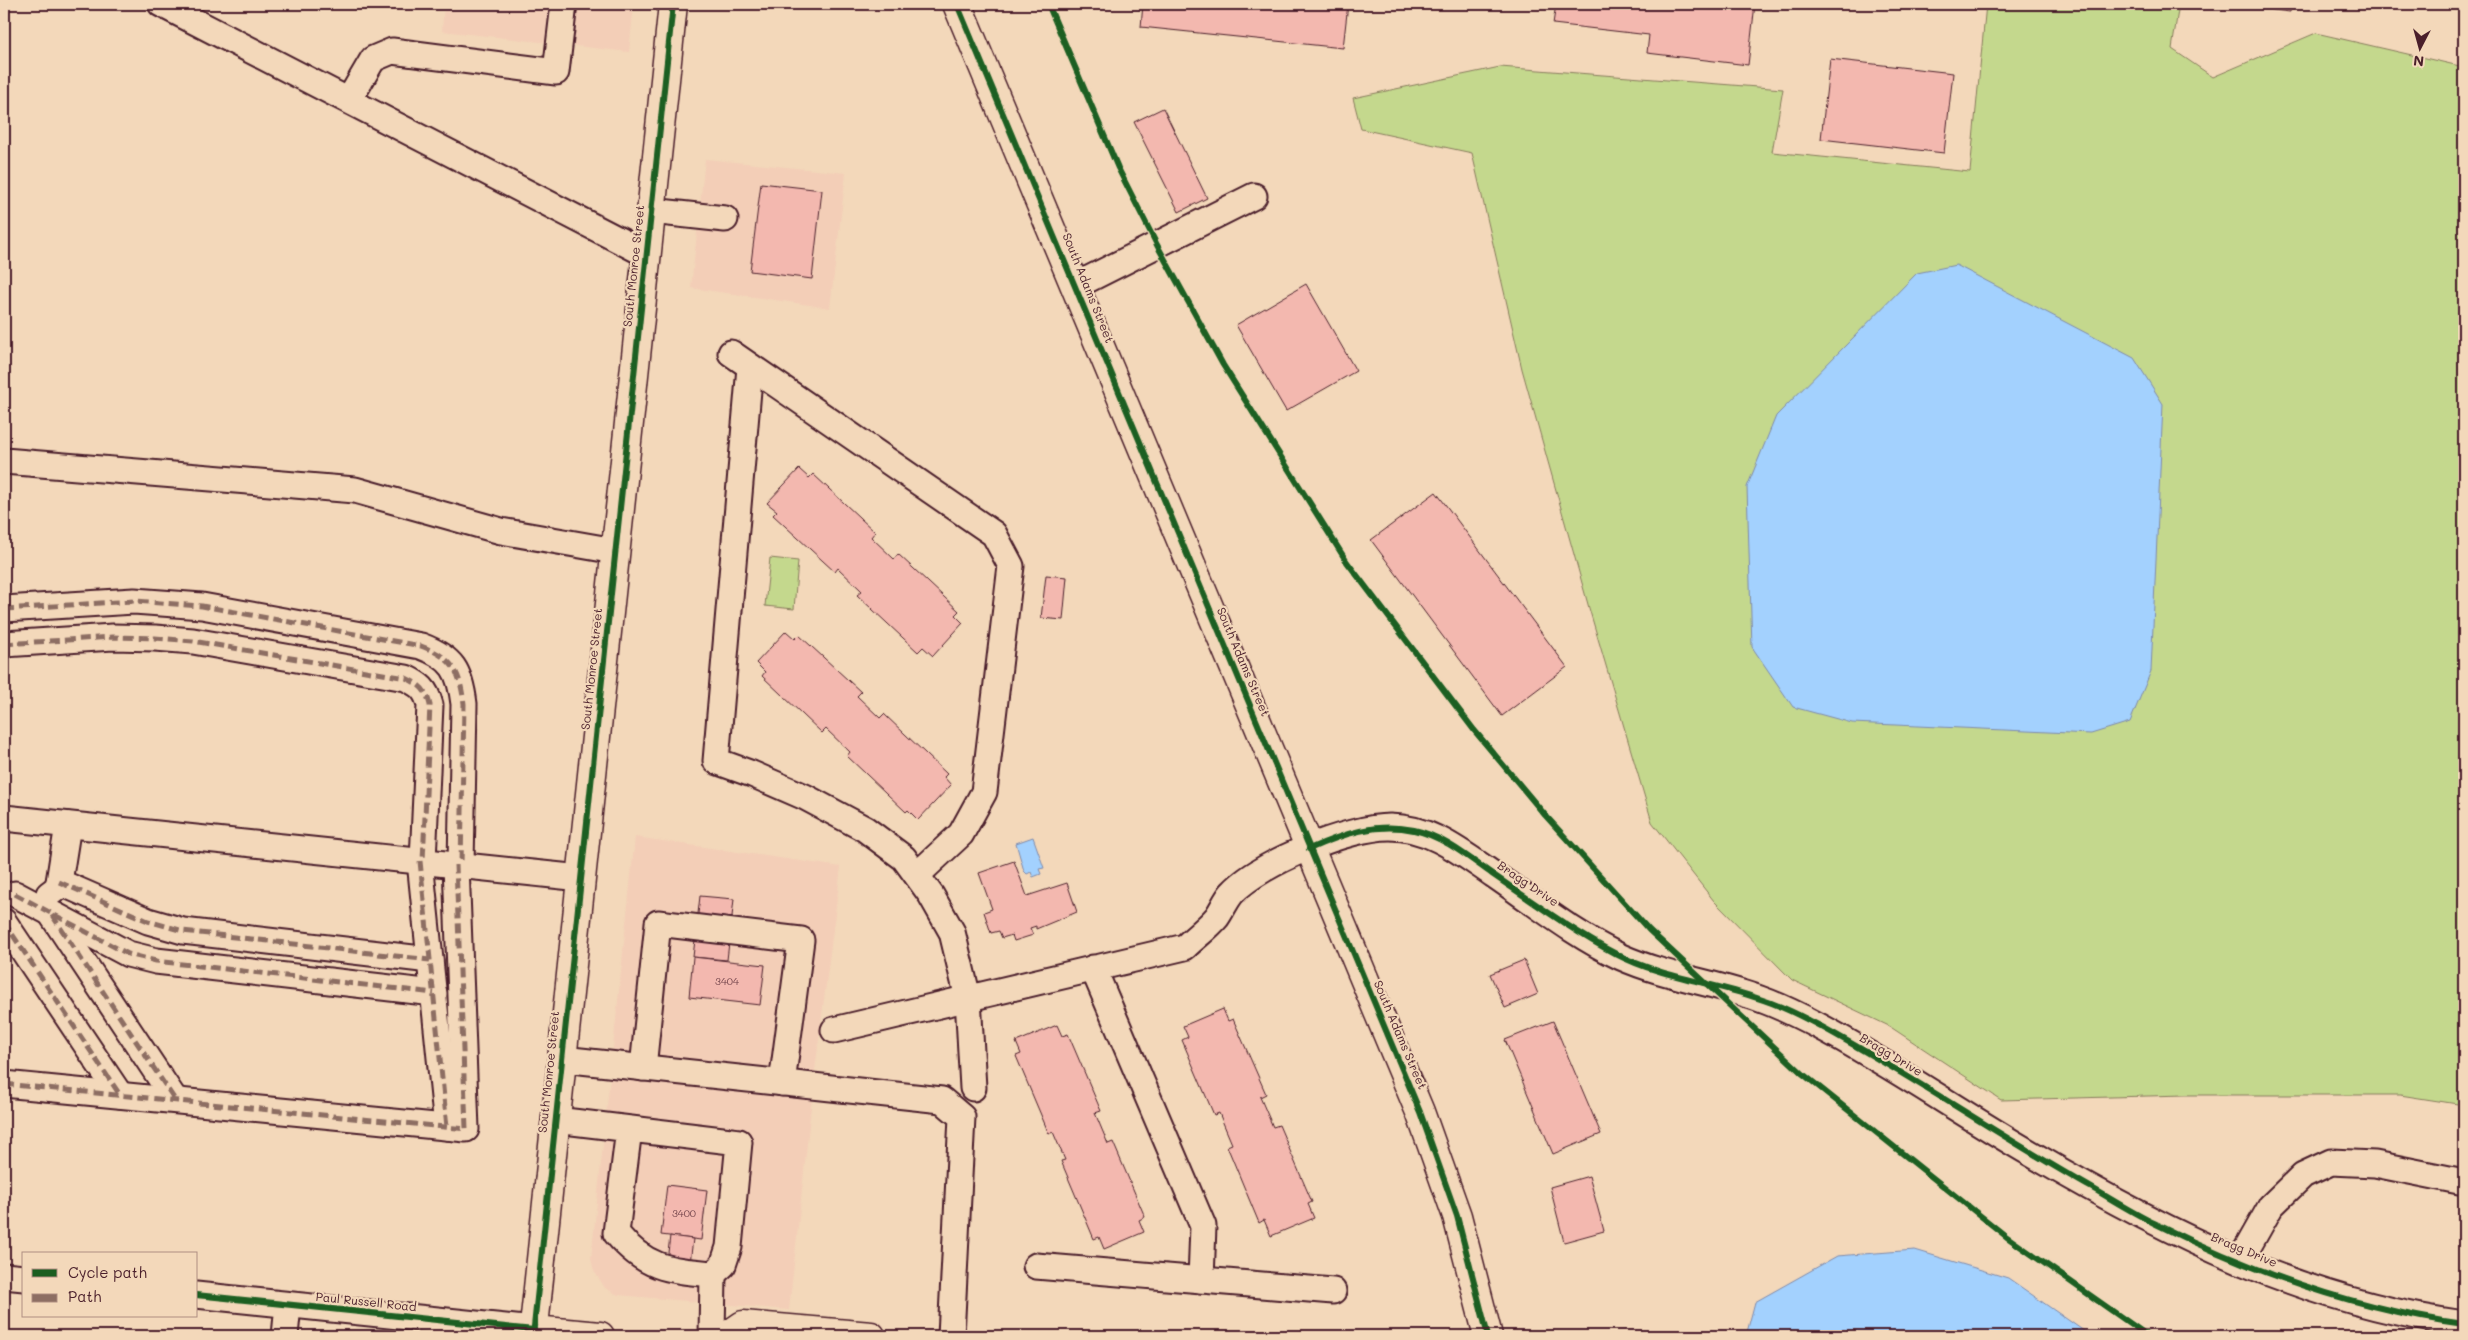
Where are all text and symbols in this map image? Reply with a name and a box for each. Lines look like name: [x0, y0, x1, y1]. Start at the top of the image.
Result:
north arrow: [2396, 22, 2446, 72]
text: N: [2412, 51, 2425, 71]
street label: South Monroe Street: [619, 204, 647, 328]
street label: South Adams Street: [1060, 230, 1118, 345]
street label: South Adams Street: [1214, 605, 1274, 719]
street label: South Monroe Street: [577, 607, 605, 731]
street label: Bragg Drive: [1495, 857, 1562, 909]
house number: 3404: [715, 974, 739, 988]
street label: South Adams Street: [1371, 978, 1431, 1092]
street label: South Monroe Street: [534, 1010, 562, 1134]
street label: Bragg Drive: [1857, 1029, 1926, 1079]
house number: 3400: [672, 1206, 696, 1220]
street label: Bragg Drive: [2209, 1228, 2280, 1270]
legend: [22, 1252, 198, 1318]
text: Cycle path: [68, 1262, 147, 1282]
text: Path: [68, 1286, 102, 1306]
street label: Paul Russell Road: [315, 1288, 418, 1314]

